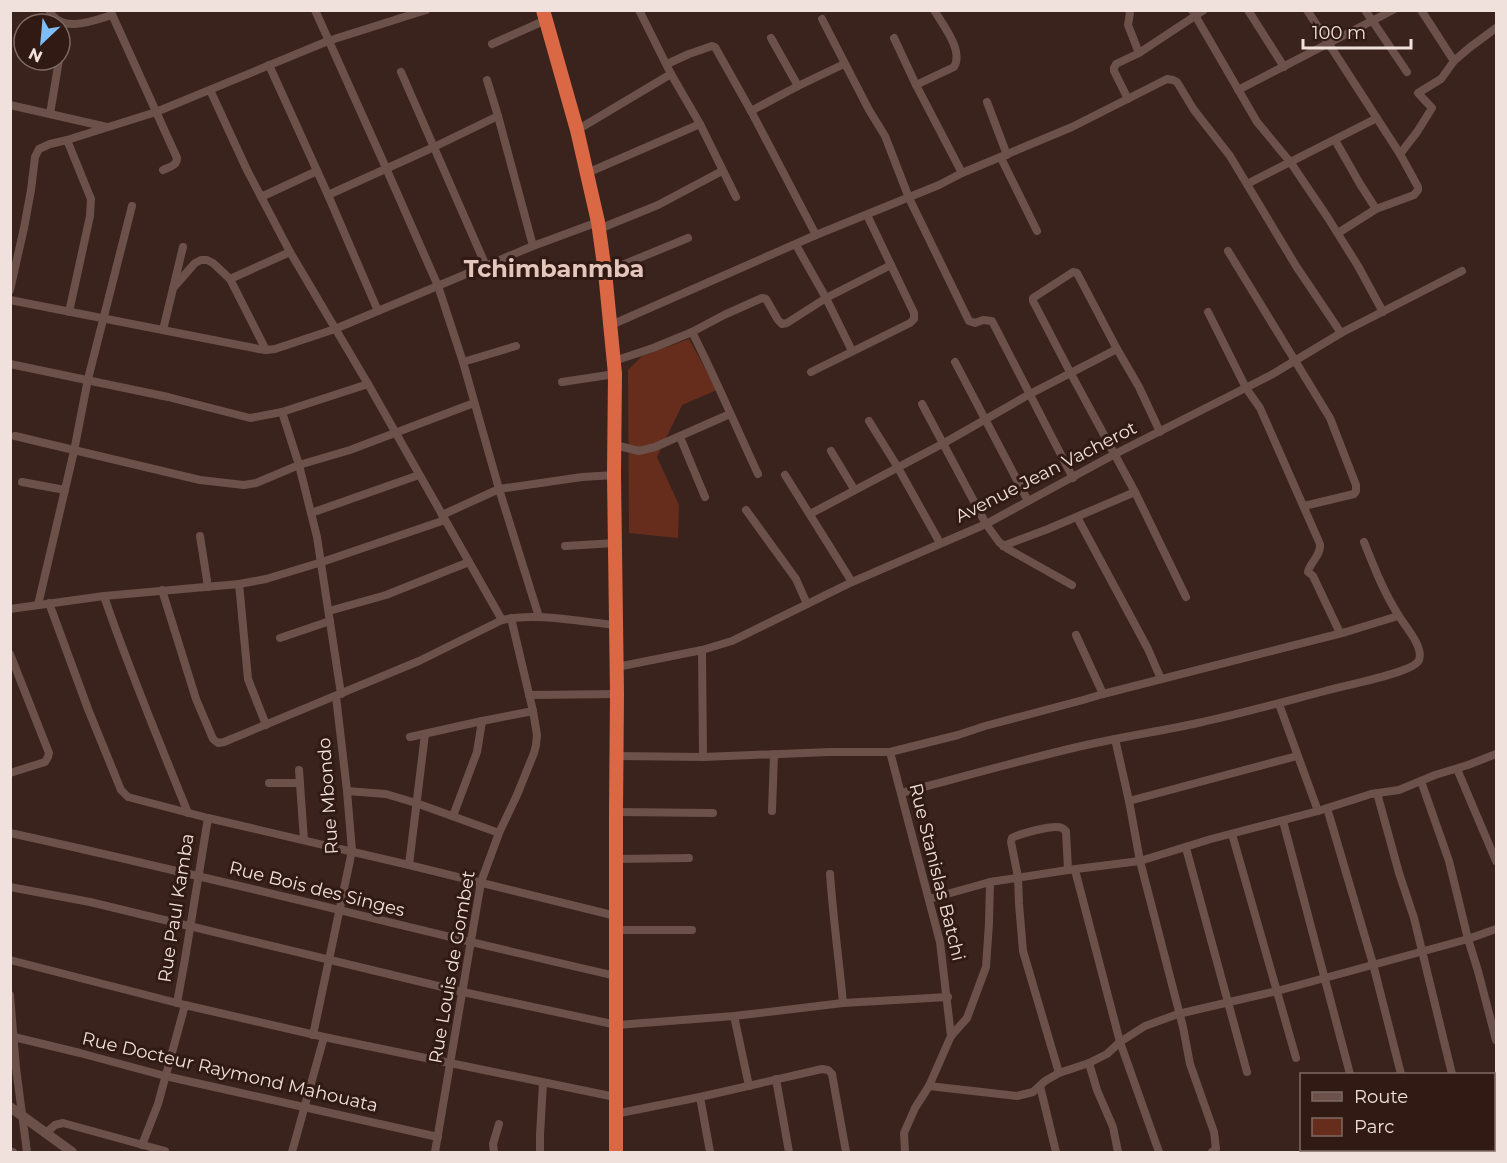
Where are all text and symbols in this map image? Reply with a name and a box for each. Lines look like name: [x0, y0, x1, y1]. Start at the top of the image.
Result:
north arrow: [12, 12, 72, 72]
scale bar: [1303, 12, 1411, 50]
text: 100 m: [1312, 22, 1366, 44]
text: N: [26, 44, 46, 66]
district label: Tchimbanmba: [464, 254, 644, 283]
street label: Avenue Jean Vacherot: [952, 417, 1140, 527]
street label: Rue Mbondo: [313, 737, 343, 855]
street label: Rue Stanislas Batchi: [904, 781, 970, 963]
street label: Rue Paul Kamba: [153, 832, 199, 984]
street label: Rue Bois des Singes: [227, 856, 407, 922]
street label: Rue Louis de Gombet: [424, 869, 480, 1065]
street label: Rue Docteur Raymond Mahouata: [80, 1027, 380, 1117]
legend: [1300, 1073, 1495, 1151]
text: Route: [1354, 1086, 1408, 1108]
text: Parc: [1354, 1116, 1394, 1138]

